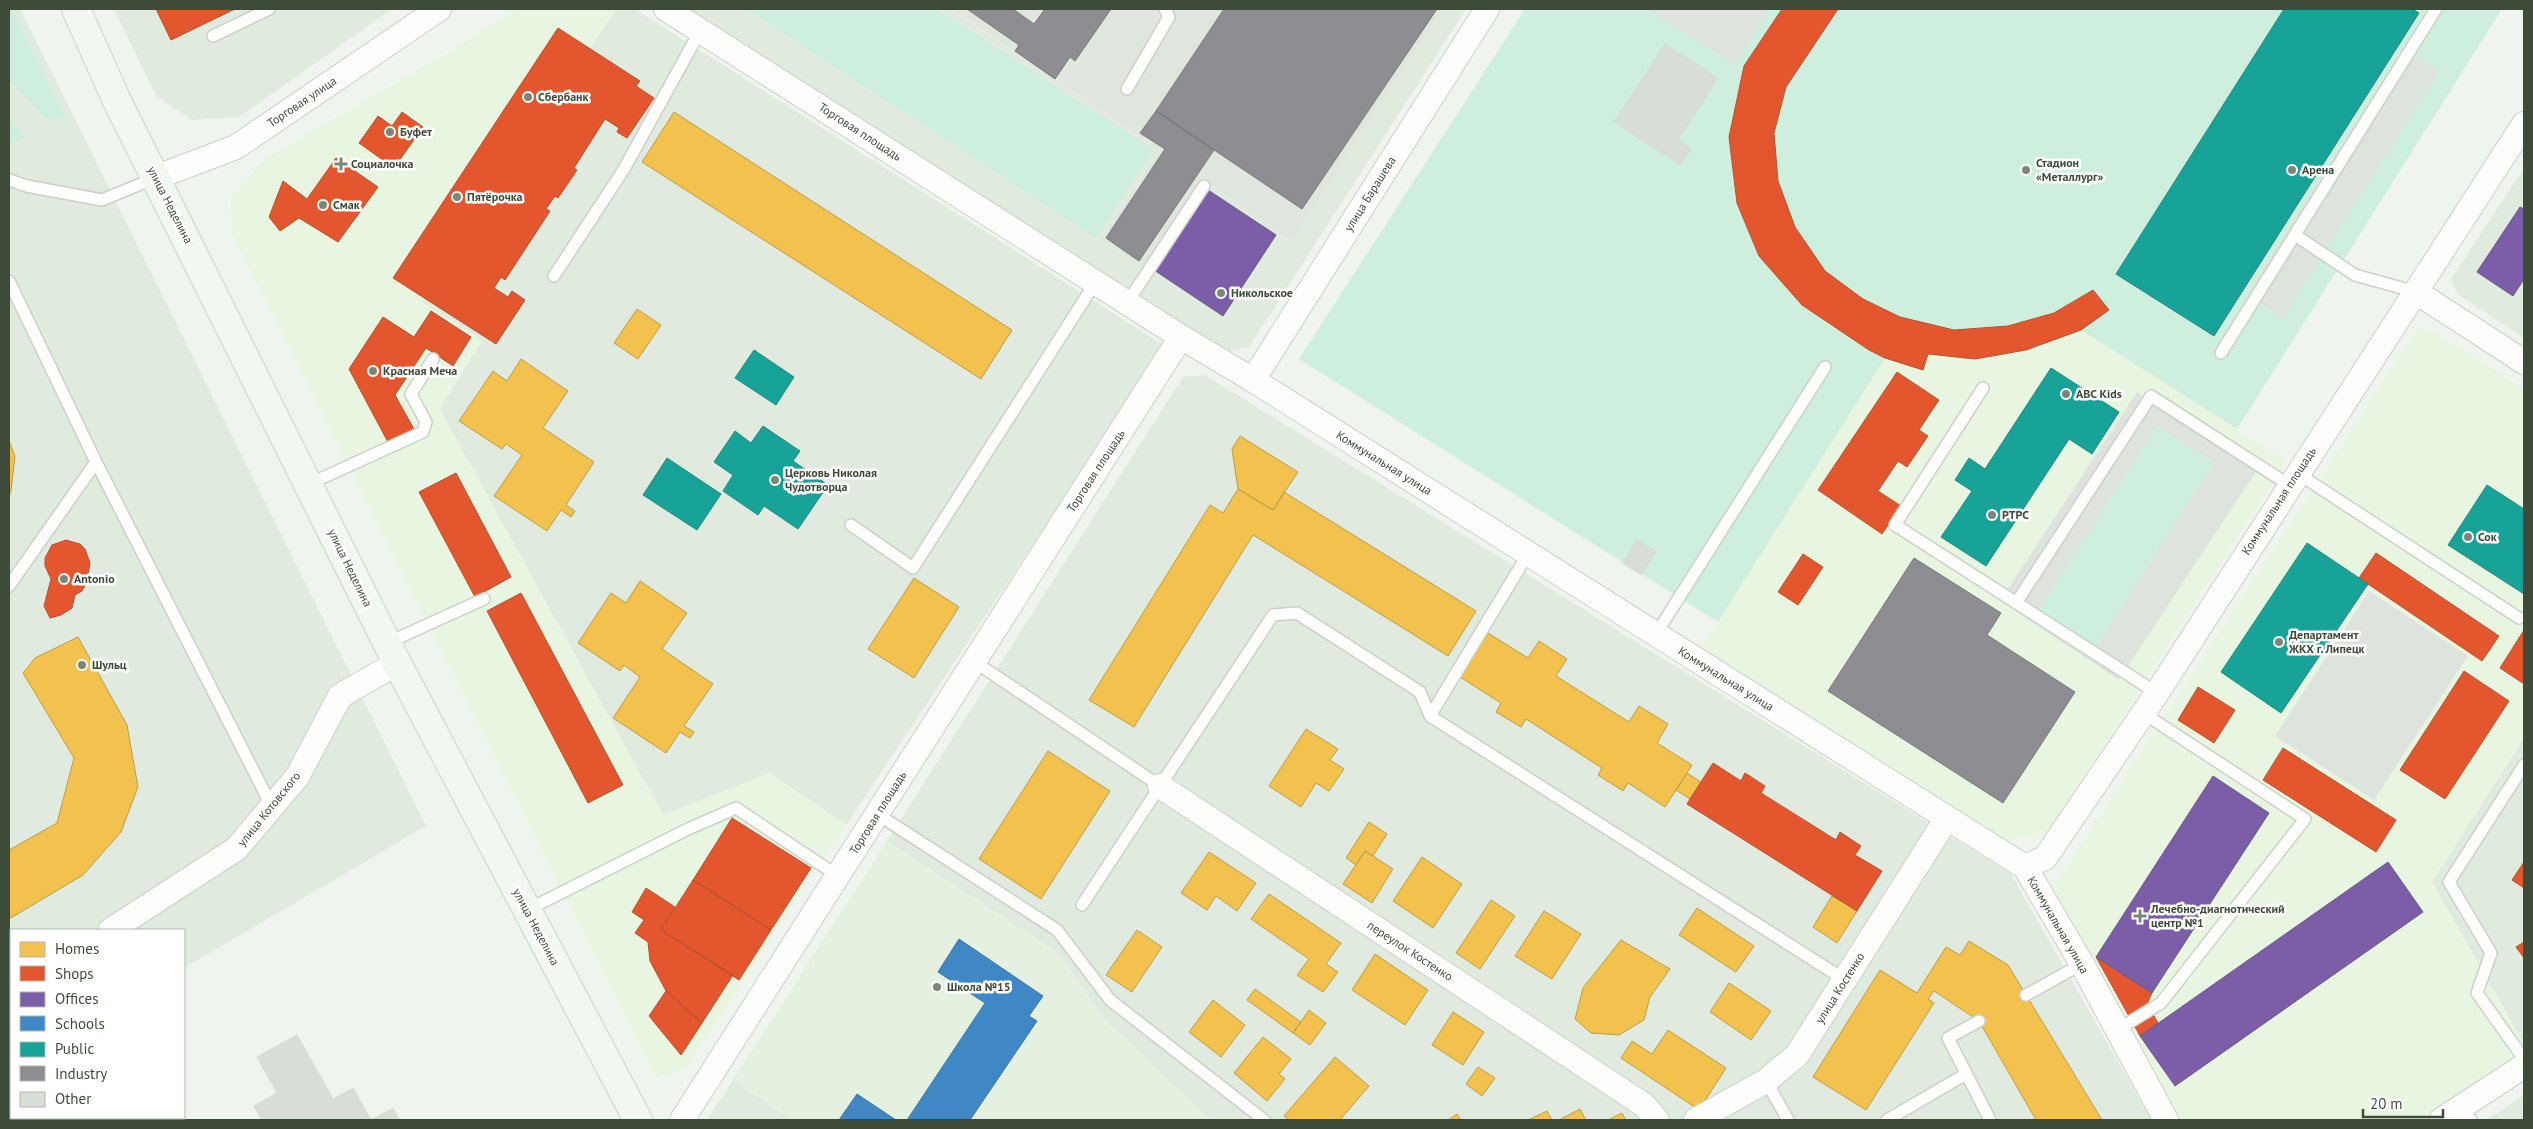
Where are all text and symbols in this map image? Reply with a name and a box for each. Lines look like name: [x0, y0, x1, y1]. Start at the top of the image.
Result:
street label: Торговая улица: [264, 73, 339, 130]
place label: Сбербанк: [538, 89, 589, 104]
marker: Сбербанк: [522, 91, 534, 103]
street label: Торговая площадь: [816, 99, 905, 164]
place label: Буфет: [400, 124, 432, 139]
marker: Буфет: [384, 126, 396, 138]
street label: улица Барашева: [1341, 153, 1399, 234]
place label: Стадион «Металлург»: [2036, 155, 2104, 184]
place label: Социалочка: [351, 156, 413, 171]
marker: Социалочка: [335, 158, 347, 170]
place label: Арена: [2302, 162, 2334, 177]
street label: улица Неделина: [144, 164, 196, 246]
marker: Стадион «Металлург»: [2020, 164, 2032, 176]
marker: Арена: [2286, 164, 2298, 176]
place label: Пятёрочка: [467, 189, 523, 204]
marker: Пятёрочка: [451, 191, 463, 203]
place label: Смак: [333, 197, 360, 212]
marker: Смак: [317, 199, 329, 211]
place label: Никольское: [1231, 285, 1293, 300]
marker: Никольское: [1215, 287, 1227, 299]
place label: Красная Меча: [383, 363, 457, 378]
marker: Красная Меча: [367, 365, 379, 377]
place label: ABC Kids: [2076, 386, 2122, 401]
marker: ABC Kids: [2060, 388, 2072, 400]
street label: Торговая площадь: [1063, 426, 1128, 515]
street label: Коммунальная улица: [1334, 427, 1435, 498]
street label: Коммунальная площадь: [2238, 444, 2319, 557]
place label: Церковь Николая Чудотворца: [785, 465, 877, 494]
marker: Церковь Николая Чудотворца: [769, 474, 781, 486]
place label: РТРС: [2002, 507, 2029, 522]
marker: РТРС: [1986, 509, 1998, 521]
street label: улица Неделина: [325, 526, 376, 609]
place label: Сок: [2478, 529, 2497, 544]
marker: Сок: [2462, 531, 2474, 543]
place label: Antonio: [74, 571, 115, 586]
marker: Antonio: [58, 573, 70, 585]
place label: Департамент ЖКХ г. Липецк: [2288, 627, 2365, 656]
marker: Департамент ЖКХ г. Липецк: [2273, 636, 2285, 648]
street label: Коммунальная улица: [1676, 643, 1777, 714]
place label: Шульц: [92, 657, 127, 672]
marker: Шульц: [76, 659, 88, 671]
street label: улица Котовского: [234, 768, 303, 849]
street label: Торговая площадь: [846, 768, 909, 857]
street label: Коммунальная улица: [2024, 873, 2092, 976]
street label: улица Неделина: [510, 886, 563, 968]
place label: Лечебно-диагнотический центр №1: [2150, 901, 2284, 930]
marker: Лечебно-диагнотический центр №1: [2133, 909, 2147, 923]
street label: переулок Костенко: [1365, 917, 1456, 984]
legend: [10, 929, 185, 1119]
text: Homes: [55, 939, 99, 958]
street label: улица Костенко: [1812, 949, 1867, 1026]
text: Shops: [55, 964, 94, 983]
place label: Школа №15: [947, 979, 1011, 994]
marker: Школа №15: [931, 981, 943, 993]
text: Offices: [55, 989, 99, 1008]
text: Schools: [55, 1014, 105, 1033]
text: Public: [55, 1039, 94, 1058]
text: Industry: [55, 1064, 107, 1083]
scale bar: [2363, 1086, 2443, 1118]
text: Other: [55, 1089, 91, 1108]
text: 20 m: [2370, 1094, 2403, 1113]

